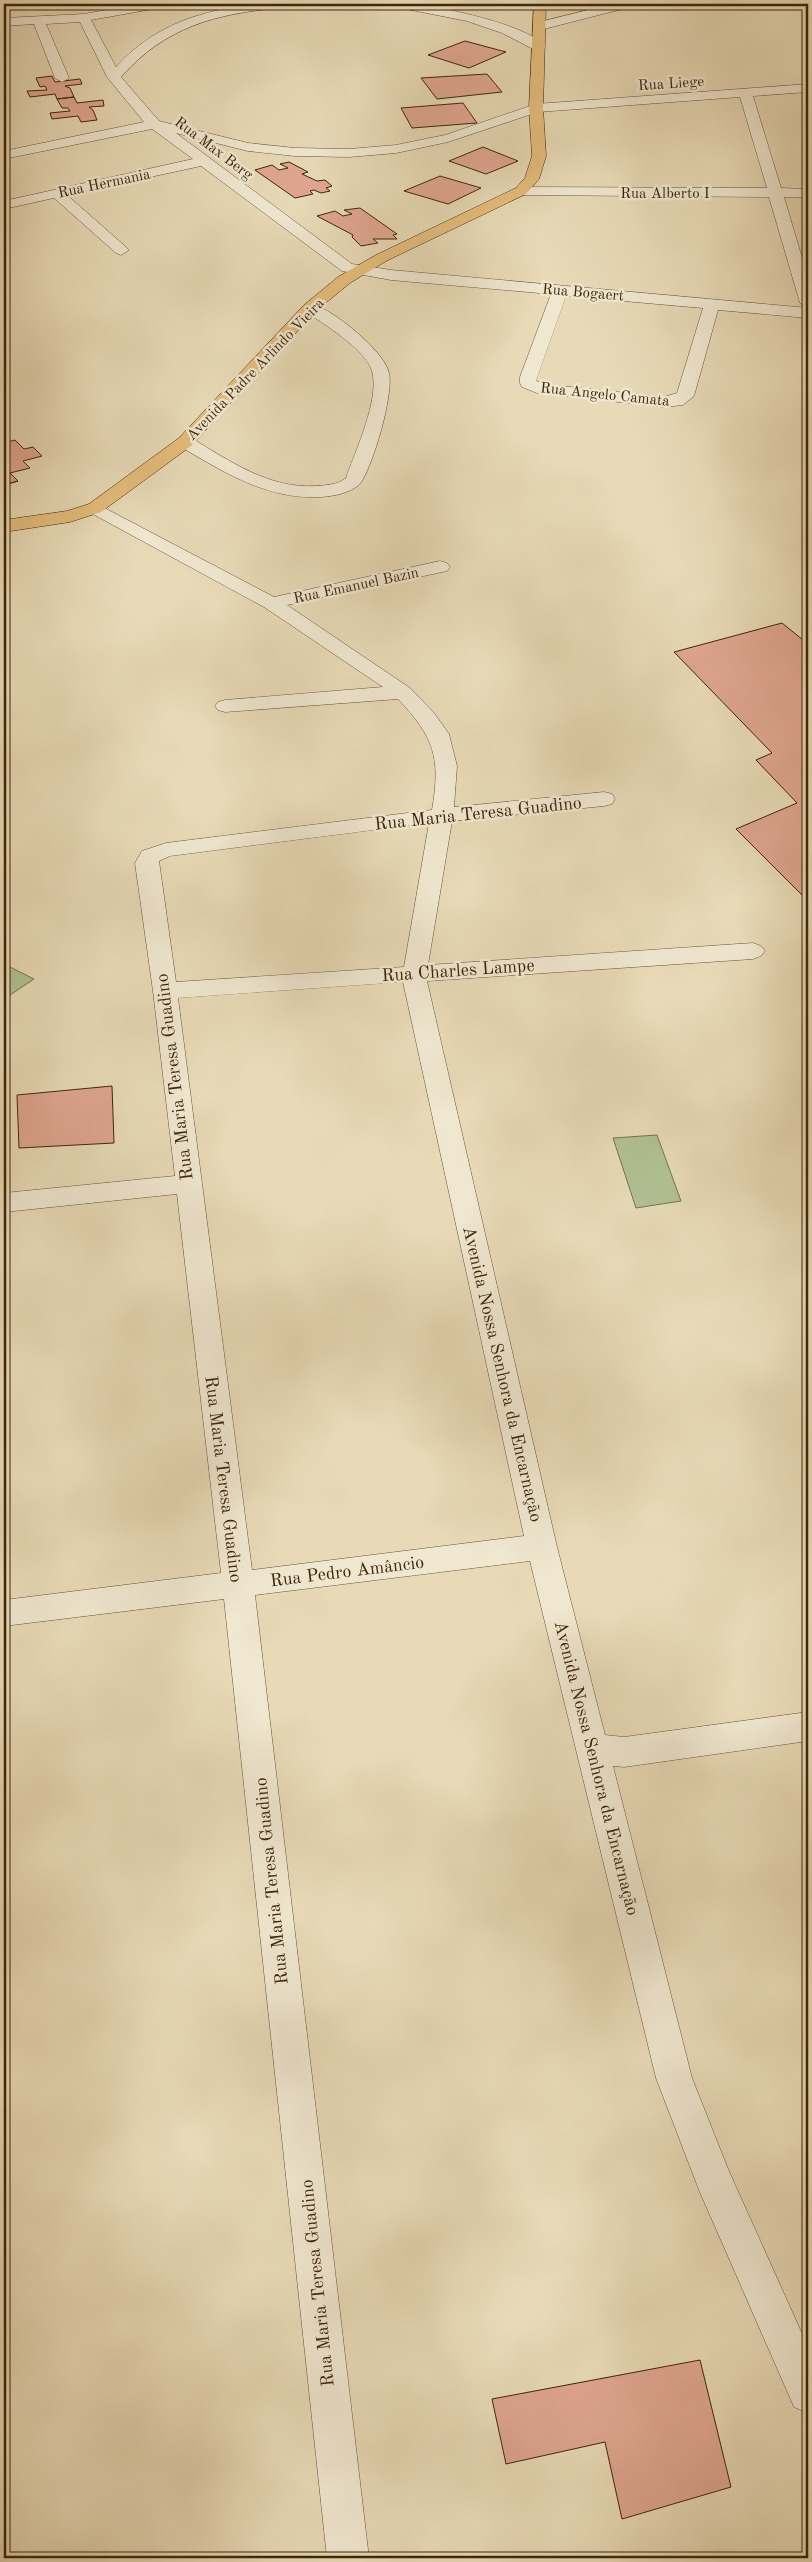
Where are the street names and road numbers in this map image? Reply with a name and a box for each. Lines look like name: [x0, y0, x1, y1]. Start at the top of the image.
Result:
street label: Rua Liege: [637, 75, 705, 94]
street label: Rua Max Berg: [171, 115, 255, 183]
street label: Rua Hermania: [57, 167, 152, 202]
street label: Rua Alberto I: [620, 187, 710, 202]
street label: Rua Bogaert: [541, 282, 624, 305]
street label: Avenida Padre Arlindo Vieira: [184, 296, 328, 444]
street label: Rua Angelo Camata: [539, 381, 671, 410]
street label: Rua Emanuel Bazin: [292, 566, 420, 607]
street label: Rua Maria Teresa Guadino: [374, 794, 583, 834]
street label: Rua Charles Lampe: [381, 957, 535, 985]
street label: Rua Maria Teresa Guadino: [153, 972, 197, 1181]
street label: Avenida Nossa Senhora da Encarnação: [459, 1225, 545, 1524]
street label: Rua Maria Teresa Guadino: [201, 1375, 245, 1584]
street label: Rua Pedro Amâncio: [269, 1554, 425, 1590]
street label: Avenida Nossa Senhora da Encarnação: [551, 1619, 641, 1917]
street label: Rua Maria Teresa Guadino: [252, 1776, 292, 1985]
street label: Rua Maria Teresa Guadino: [298, 2178, 338, 2387]

